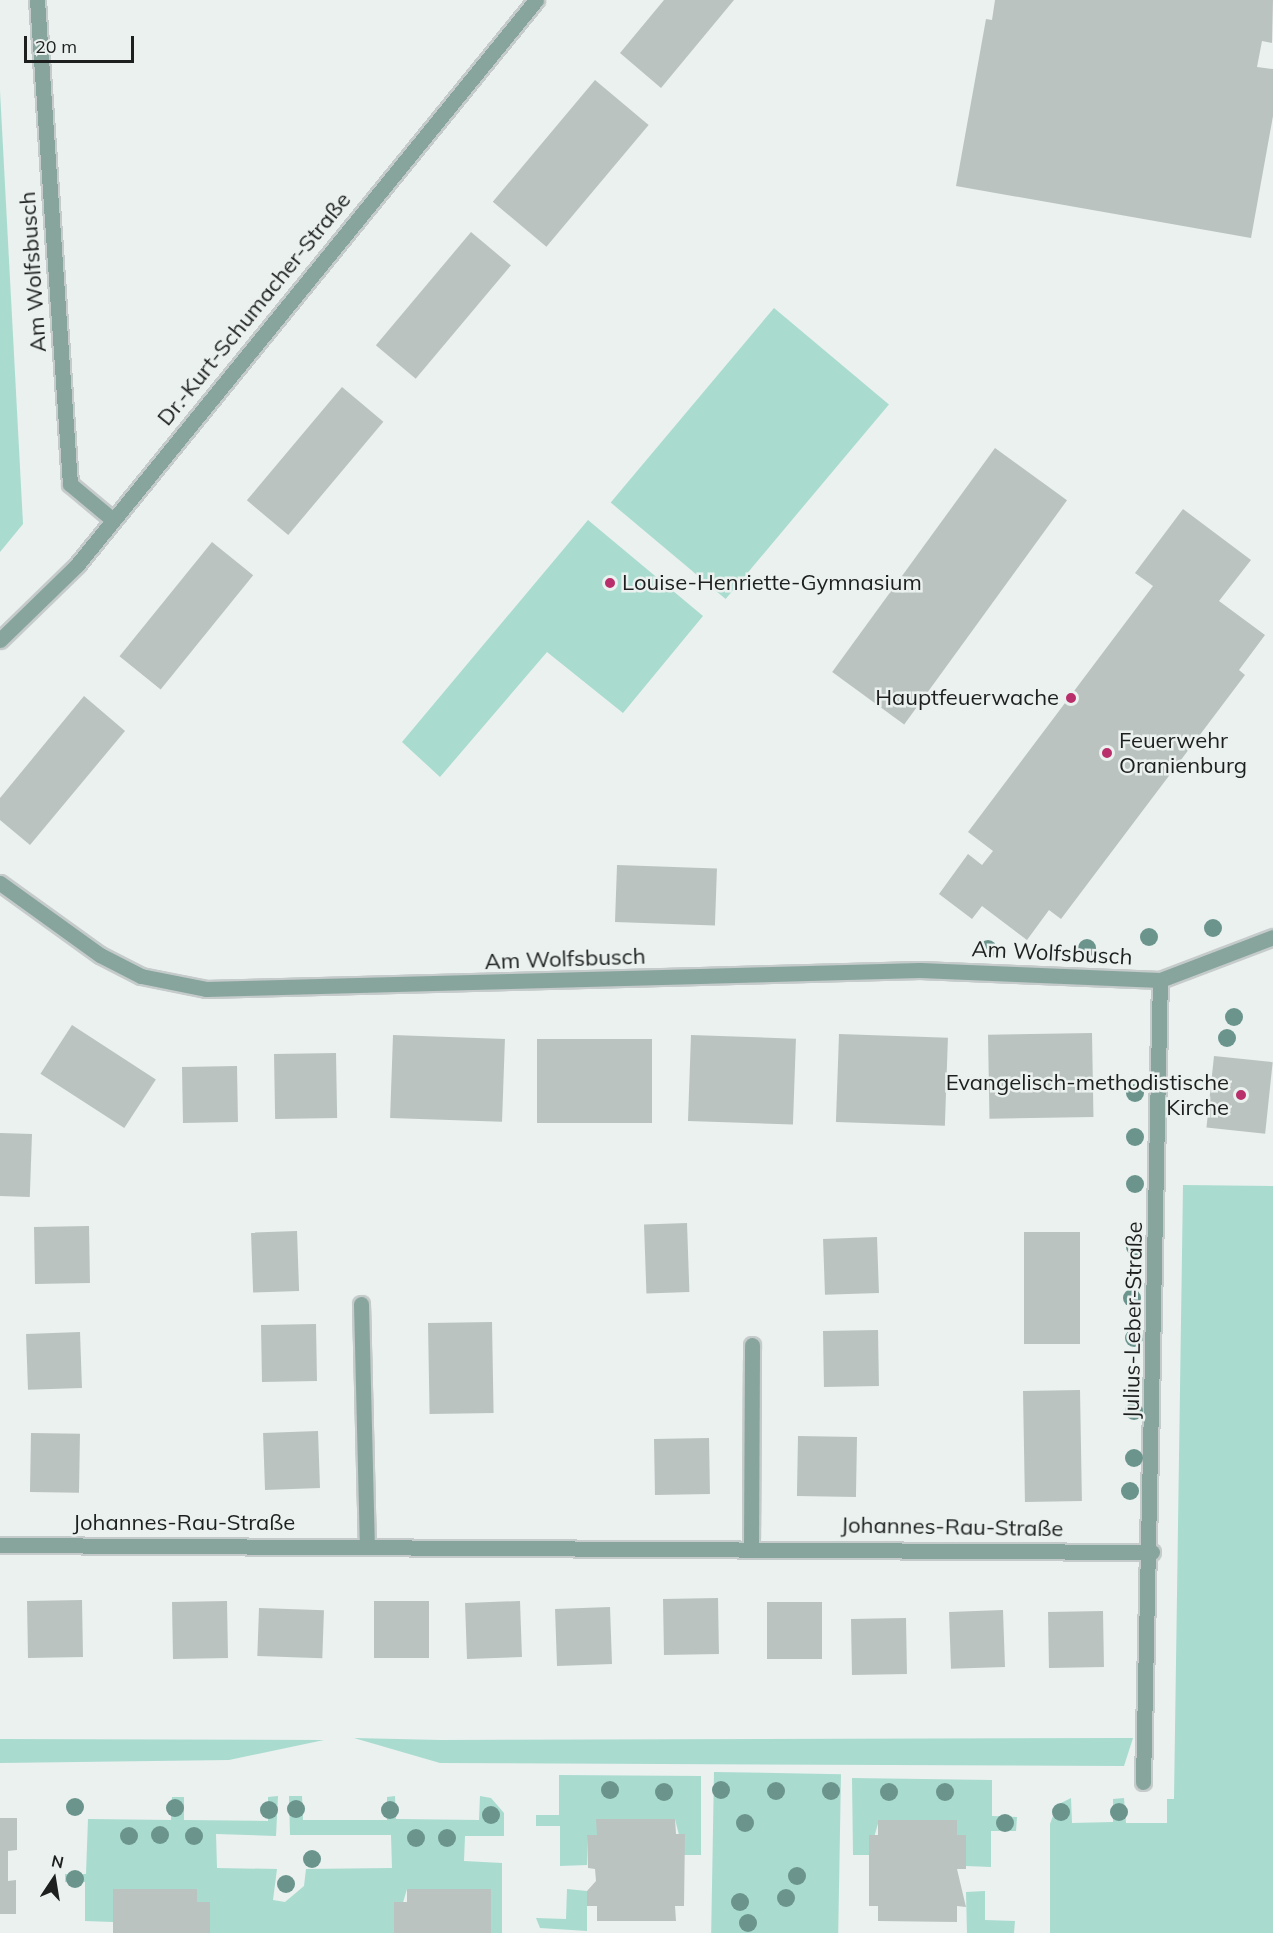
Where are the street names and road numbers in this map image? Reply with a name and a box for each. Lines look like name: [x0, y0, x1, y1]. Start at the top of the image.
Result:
street label: Dr.-Kurt-Schumacher-Straße: [152, 187, 356, 431]
street label: Am Wolfsbusch: [14, 191, 52, 353]
street label: Am Wolfsbusch: [971, 936, 1133, 970]
street label: Am Wolfsbusch: [484, 943, 646, 975]
street label: Julius-Leber-Straße: [1118, 1221, 1148, 1419]
street label: Johannes-Rau-Straße: [73, 1510, 295, 1536]
street label: Johannes-Rau-Straße: [841, 1512, 1063, 1542]

